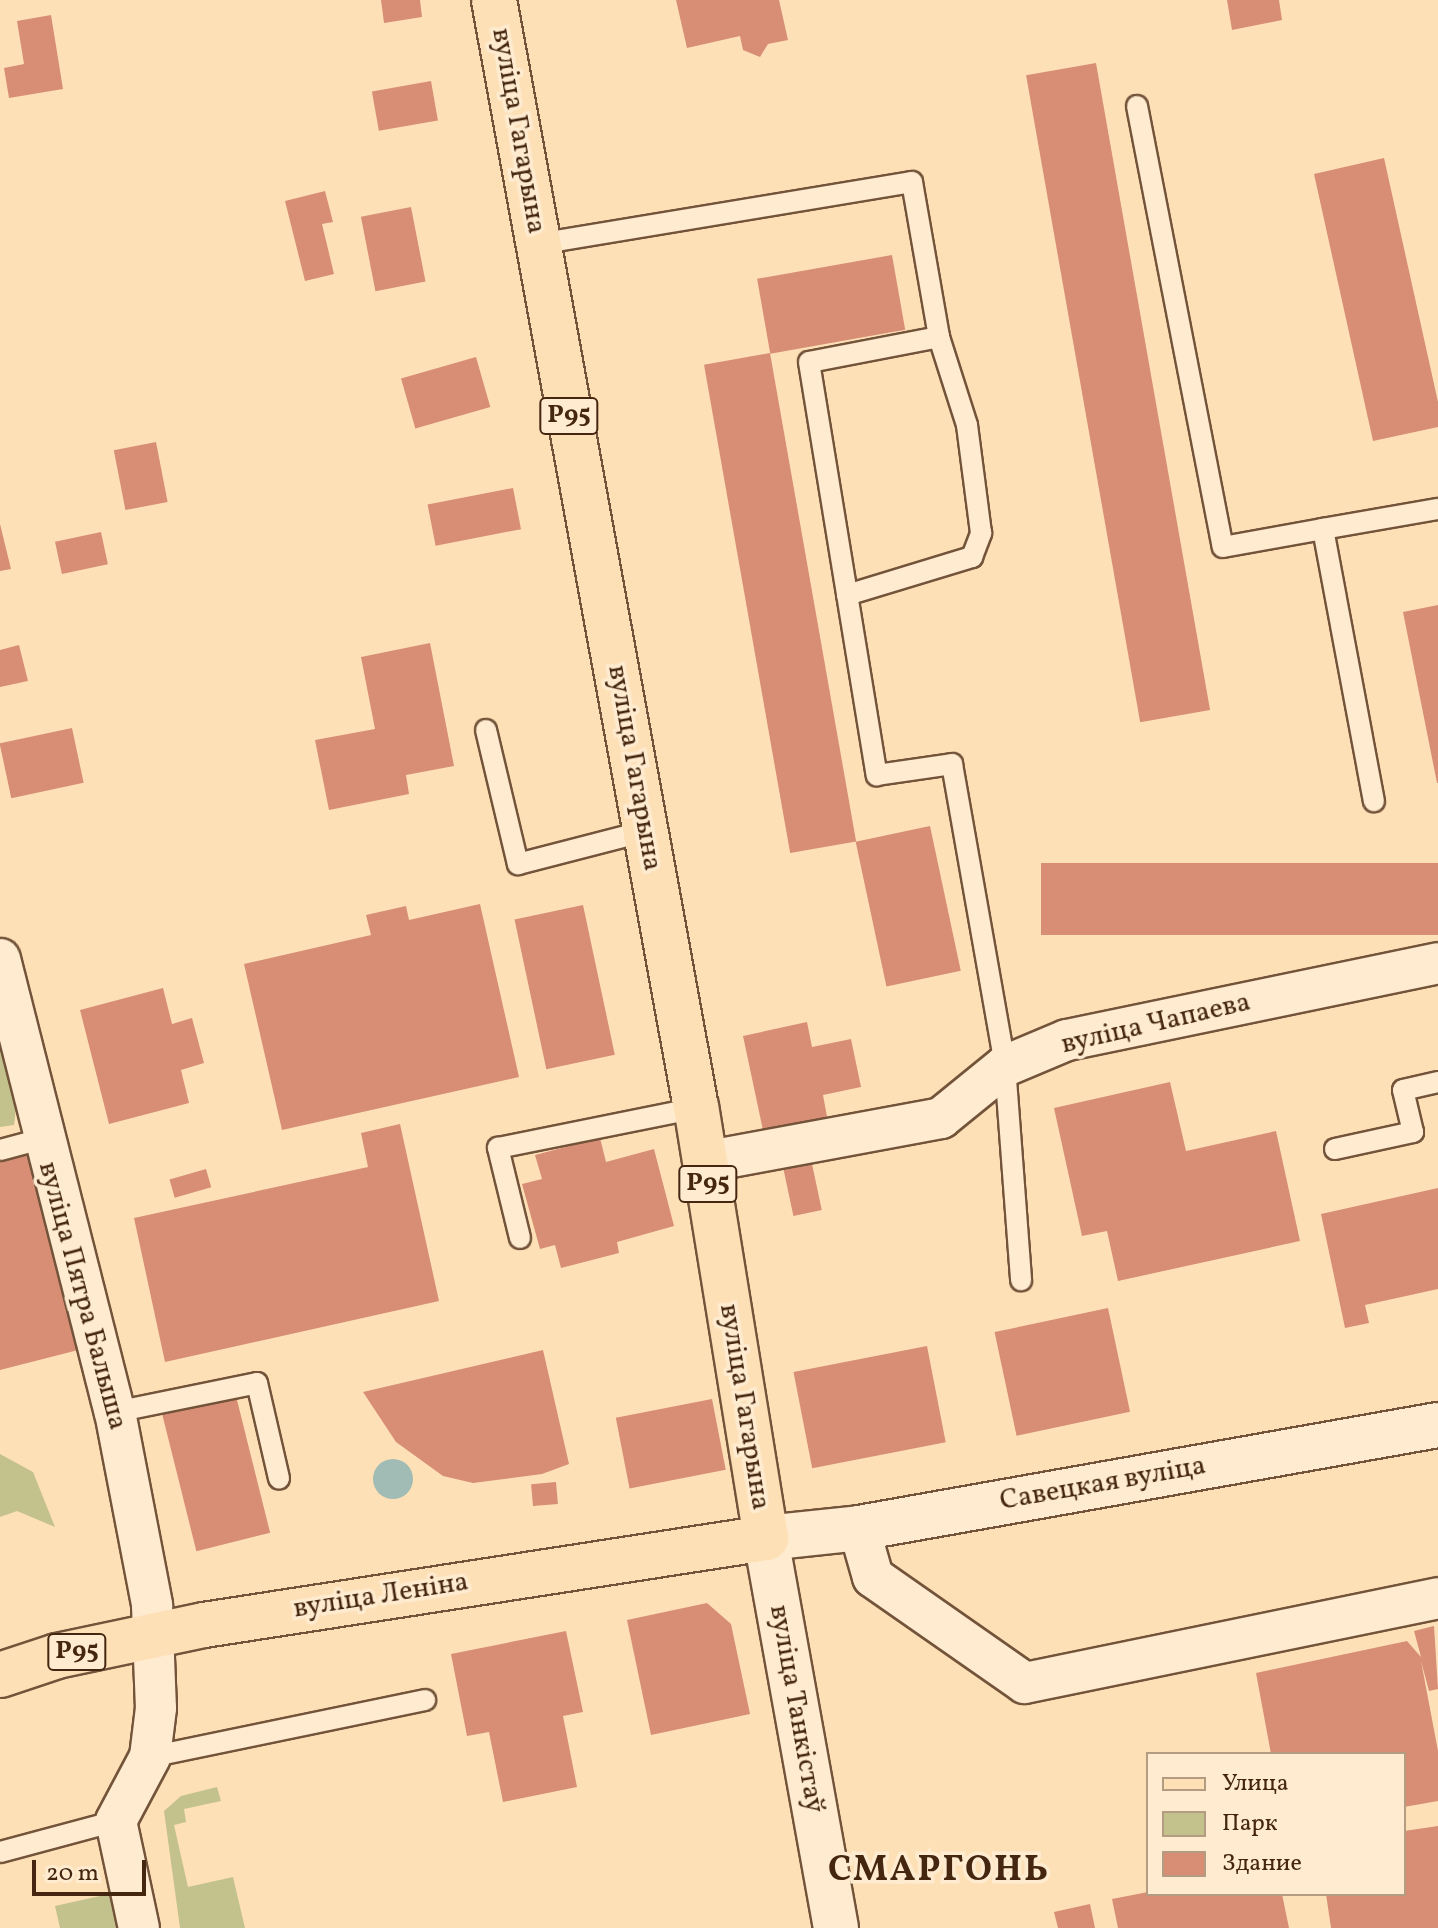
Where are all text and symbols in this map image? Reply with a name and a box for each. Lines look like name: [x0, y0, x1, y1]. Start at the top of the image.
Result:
street label: вуліца Гагарына: [483, 26, 553, 236]
road number: Р95: [539, 394, 599, 438]
street label: вуліца Гагарына: [599, 663, 669, 873]
street label: вуліца Чапаева: [1058, 986, 1254, 1062]
street label: вуліца Пятра Балыша: [30, 1158, 134, 1434]
road number: Р95: [678, 1162, 738, 1206]
street label: вуліца Гагарына: [711, 1302, 777, 1512]
street label: Савецкая вуліца: [997, 1449, 1209, 1519]
street label: вуліца Леніна: [291, 1566, 471, 1626]
street label: вуліца Танкістаў: [761, 1602, 831, 1816]
road number: Р95: [47, 1630, 107, 1674]
legend: [1146, 1752, 1406, 1896]
text: Улица: [1222, 1767, 1289, 1801]
text: Парк: [1222, 1807, 1278, 1841]
scale bar: [36, 1844, 150, 1894]
text: Здание: [1222, 1847, 1302, 1881]
district label: СМАРГОНЬ: [828, 1850, 1050, 1894]
text: 20 m: [46, 1857, 99, 1891]

